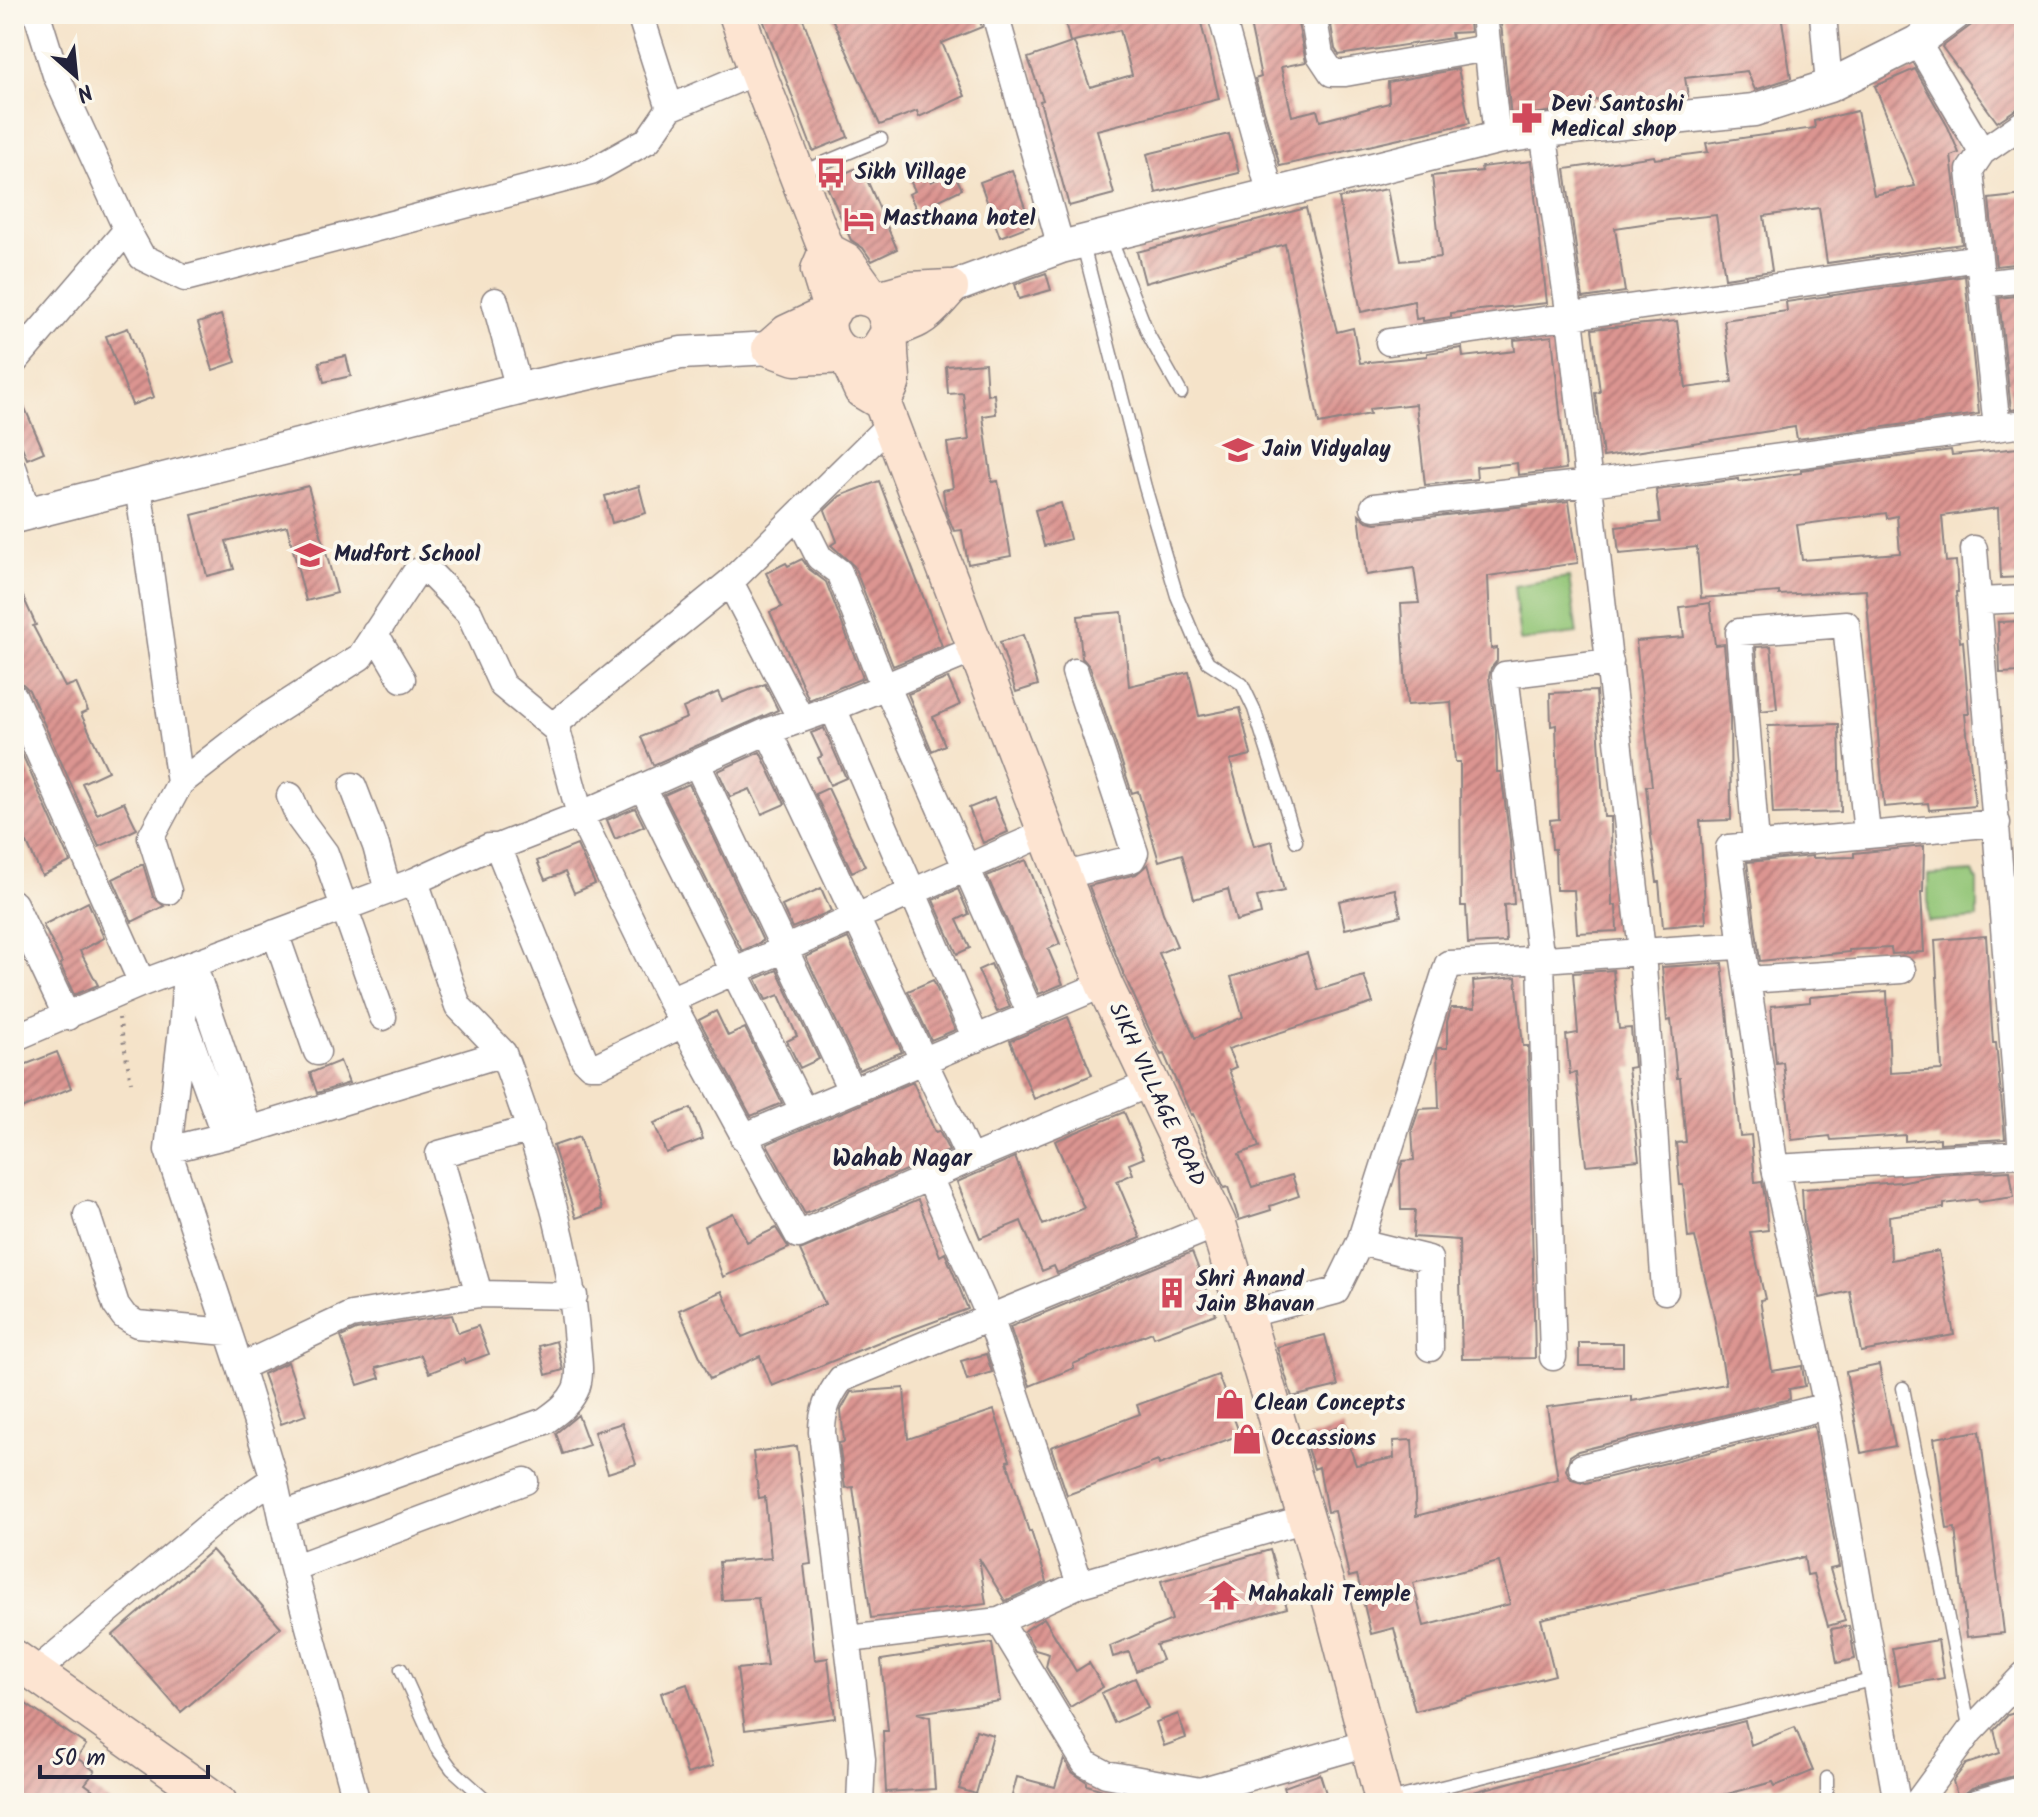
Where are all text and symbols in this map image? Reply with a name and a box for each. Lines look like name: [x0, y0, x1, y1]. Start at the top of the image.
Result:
north arrow: [36, 36, 116, 116]
text: N: [70, 73, 98, 110]
place label: Devi Santoshi Medical shop: [1551, 88, 1685, 148]
pharmacy icon: Devi Santoshi Medical shop: [1510, 101, 1544, 135]
bus stop icon: Sikh Village: [814, 156, 848, 190]
place label: Sikh Village: [855, 156, 966, 191]
hotel icon: Masthana hotel: [842, 202, 876, 236]
place label: Masthana hotel: [883, 202, 1036, 237]
school or university icon: Jain Vidyalay: [1221, 433, 1255, 467]
place label: Jain Vidyalay: [1262, 433, 1391, 468]
school or university icon: Mudfort School: [293, 538, 327, 572]
place label: Mudfort School: [334, 538, 480, 573]
street label: SIKH VILLAGE ROAD: [1098, 997, 1214, 1193]
district label: Wahab Nagar: [832, 1140, 973, 1179]
place label: Shri Anand Jain Bhavan: [1196, 1263, 1314, 1323]
building icon: Shri Anand Jain Bhavan: [1155, 1276, 1189, 1310]
shop icon: Clean Concepts: [1213, 1387, 1247, 1421]
place label: Clean Concepts: [1254, 1387, 1406, 1422]
shop icon: Occassions: [1230, 1422, 1264, 1456]
place label: Occassions: [1271, 1422, 1377, 1457]
temple icon: Mahakali Temple: [1207, 1578, 1241, 1612]
place label: Mahakali Temple: [1248, 1578, 1411, 1613]
scale bar: [40, 1729, 208, 1779]
text: 50 m: [52, 1739, 106, 1778]

